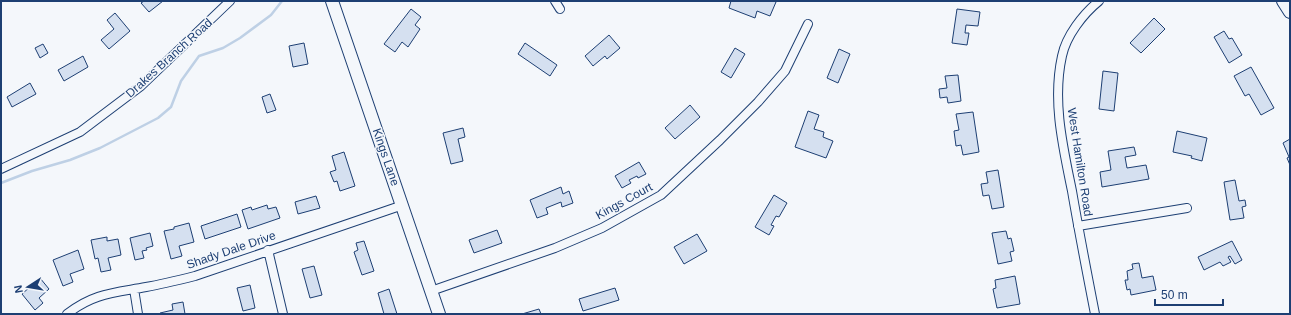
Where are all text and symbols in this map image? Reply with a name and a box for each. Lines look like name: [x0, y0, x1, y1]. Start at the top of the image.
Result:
street label: Drakes Branch Road: [123, 16, 215, 100]
street label: West Hamilton Road: [1064, 107, 1096, 217]
street label: Kings Lane: [370, 126, 402, 188]
street label: Kings Court: [593, 179, 655, 222]
street label: Shady Dale Drive: [185, 228, 278, 272]
north arrow: [8, 267, 48, 307]
scale bar: [1155, 281, 1223, 307]
text: N: [12, 284, 25, 294]
text: 50 m: [1161, 288, 1188, 302]

